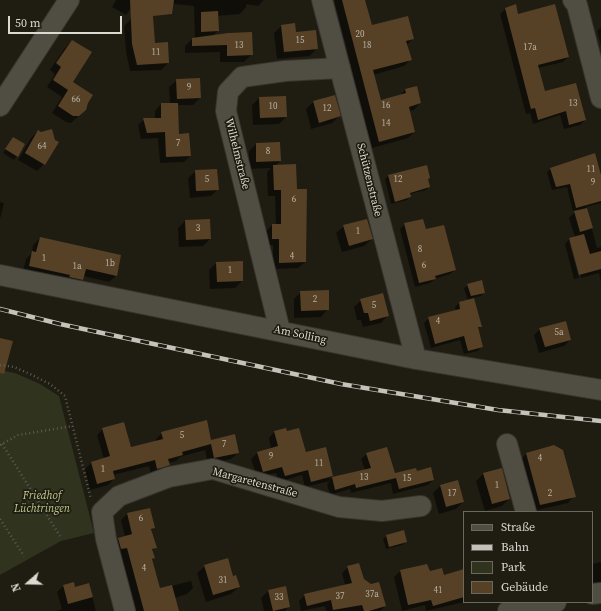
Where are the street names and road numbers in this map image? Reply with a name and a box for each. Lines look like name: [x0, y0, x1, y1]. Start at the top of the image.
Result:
street label: Wilhelmstraße: [222, 117, 252, 191]
street label: Schützenstraße: [353, 142, 385, 218]
street label: Am Solling: [272, 323, 328, 347]
street label: Margaretenstraße: [211, 465, 299, 501]

